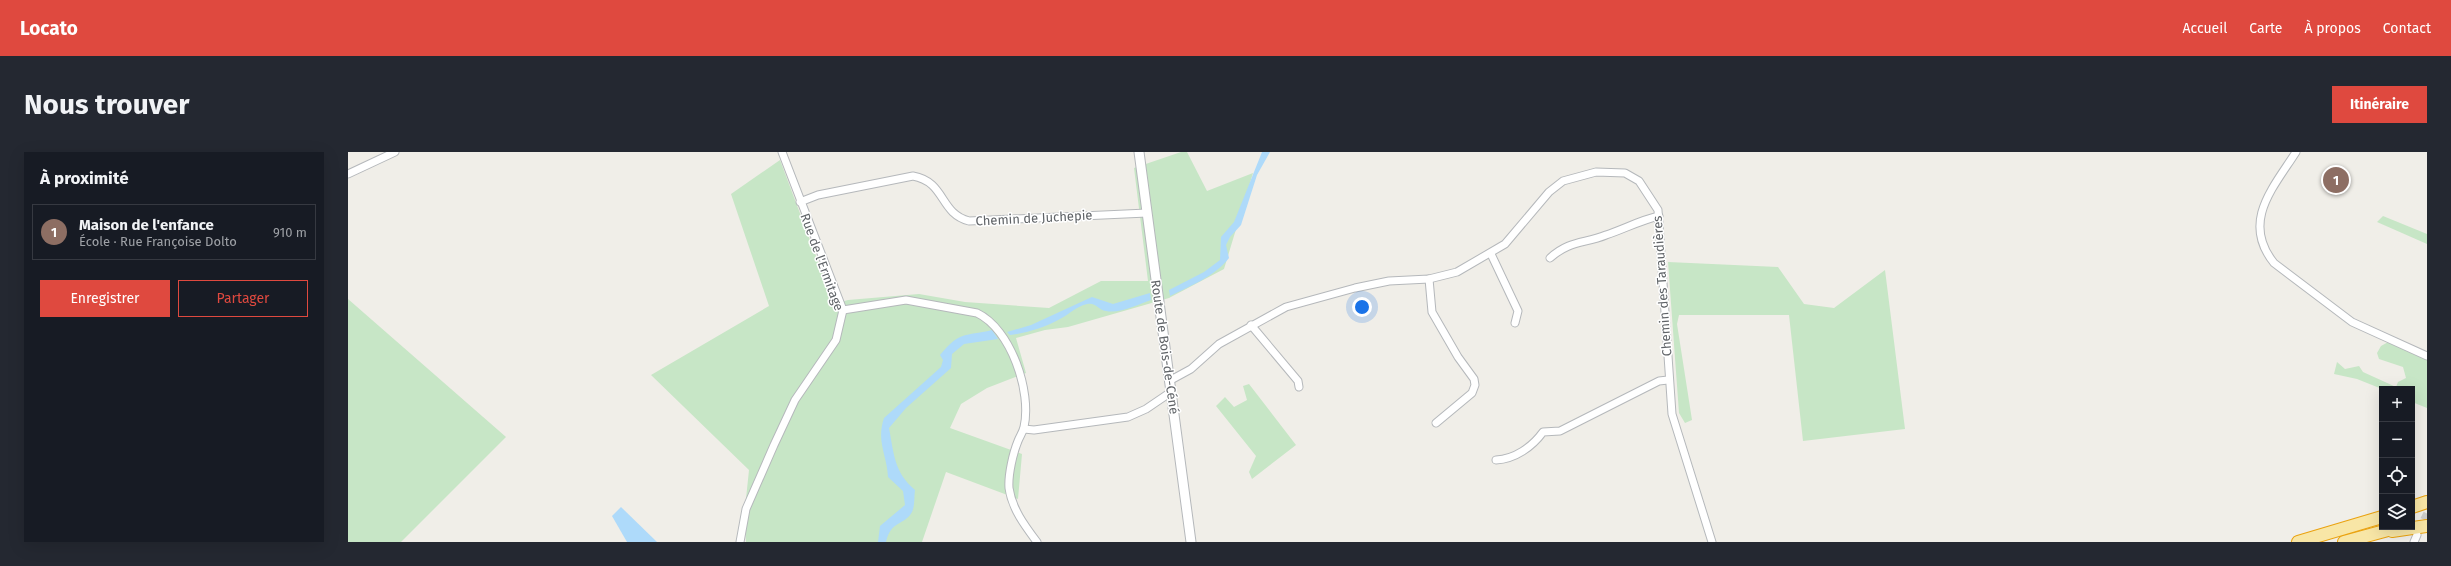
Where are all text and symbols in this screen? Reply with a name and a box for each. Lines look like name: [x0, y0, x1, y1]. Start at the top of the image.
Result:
text: Locato: [20, 17, 78, 40]
text: Accueil: [2182, 20, 2227, 37]
text: Carte: [2249, 20, 2282, 37]
text: À propos: [2304, 20, 2361, 37]
text: Contact: [2383, 20, 2431, 37]
button: Itinéraire: [2332, 86, 2427, 123]
text: Nous trouver: [24, 88, 189, 121]
pin: 1: [2323, 165, 2349, 195]
text: À proximité: [40, 168, 129, 189]
street label: Chemin de Juchepie: [975, 207, 1093, 229]
street label: Rue de l'Ermitage: [797, 211, 847, 313]
street label: Chemin des Taraudières: [1650, 215, 1674, 357]
text: Maison de l'enfance: [79, 216, 214, 234]
text: 1: [51, 225, 57, 240]
text: 910 m: [273, 225, 307, 240]
text: École · Rue Françoise Dolto: [79, 234, 237, 249]
street label: Route de Bois-de-Céné: [1148, 279, 1182, 415]
button: Enregistrer: [40, 280, 170, 317]
button: Partager: [178, 280, 308, 317]
your location: [1352, 297, 1372, 317]
map controls: [2379, 386, 2415, 530]
button: +: [2379, 386, 2415, 422]
button: −: [2379, 422, 2415, 458]
button: locate: [2379, 458, 2415, 494]
button: layers: [2379, 494, 2415, 530]

